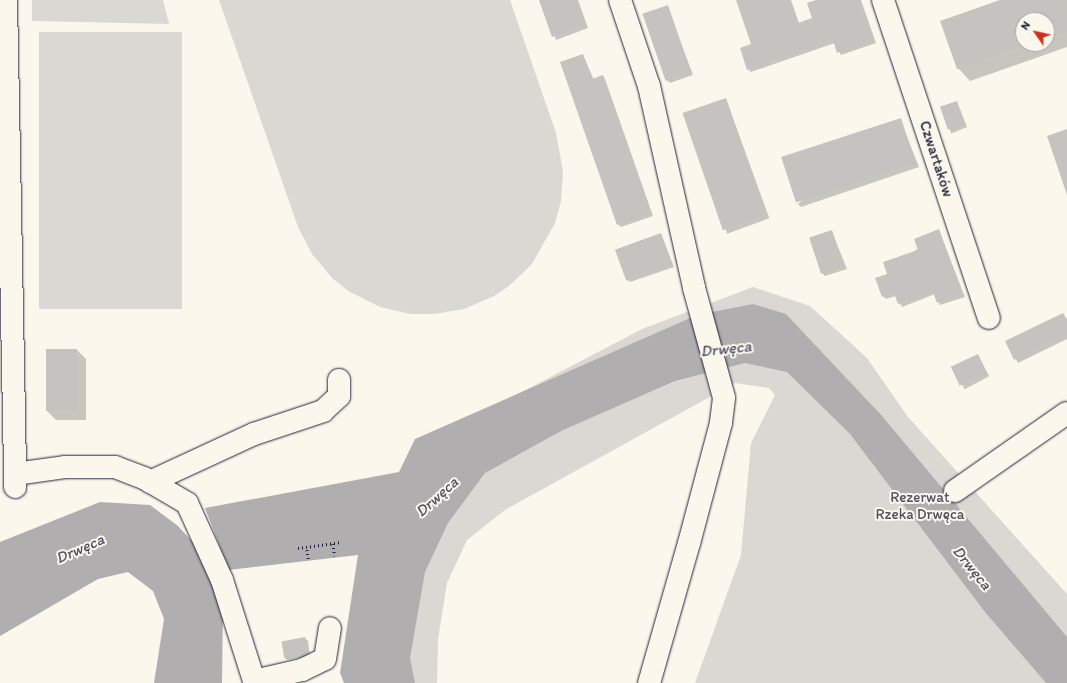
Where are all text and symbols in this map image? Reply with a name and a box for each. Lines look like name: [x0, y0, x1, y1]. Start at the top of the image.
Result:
north arrow: [1015, 12, 1055, 52]
text: N: [1018, 19, 1033, 32]
street label: Czwartaków: [915, 119, 957, 199]
water label: Drwęca: [699, 337, 753, 361]
water label: Drwęca: [412, 473, 462, 521]
park label: Rezerwat Rzeka Drwęca: [875, 488, 965, 523]
water label: Drwęca: [53, 530, 107, 568]
water label: Drwęca: [948, 542, 996, 594]

